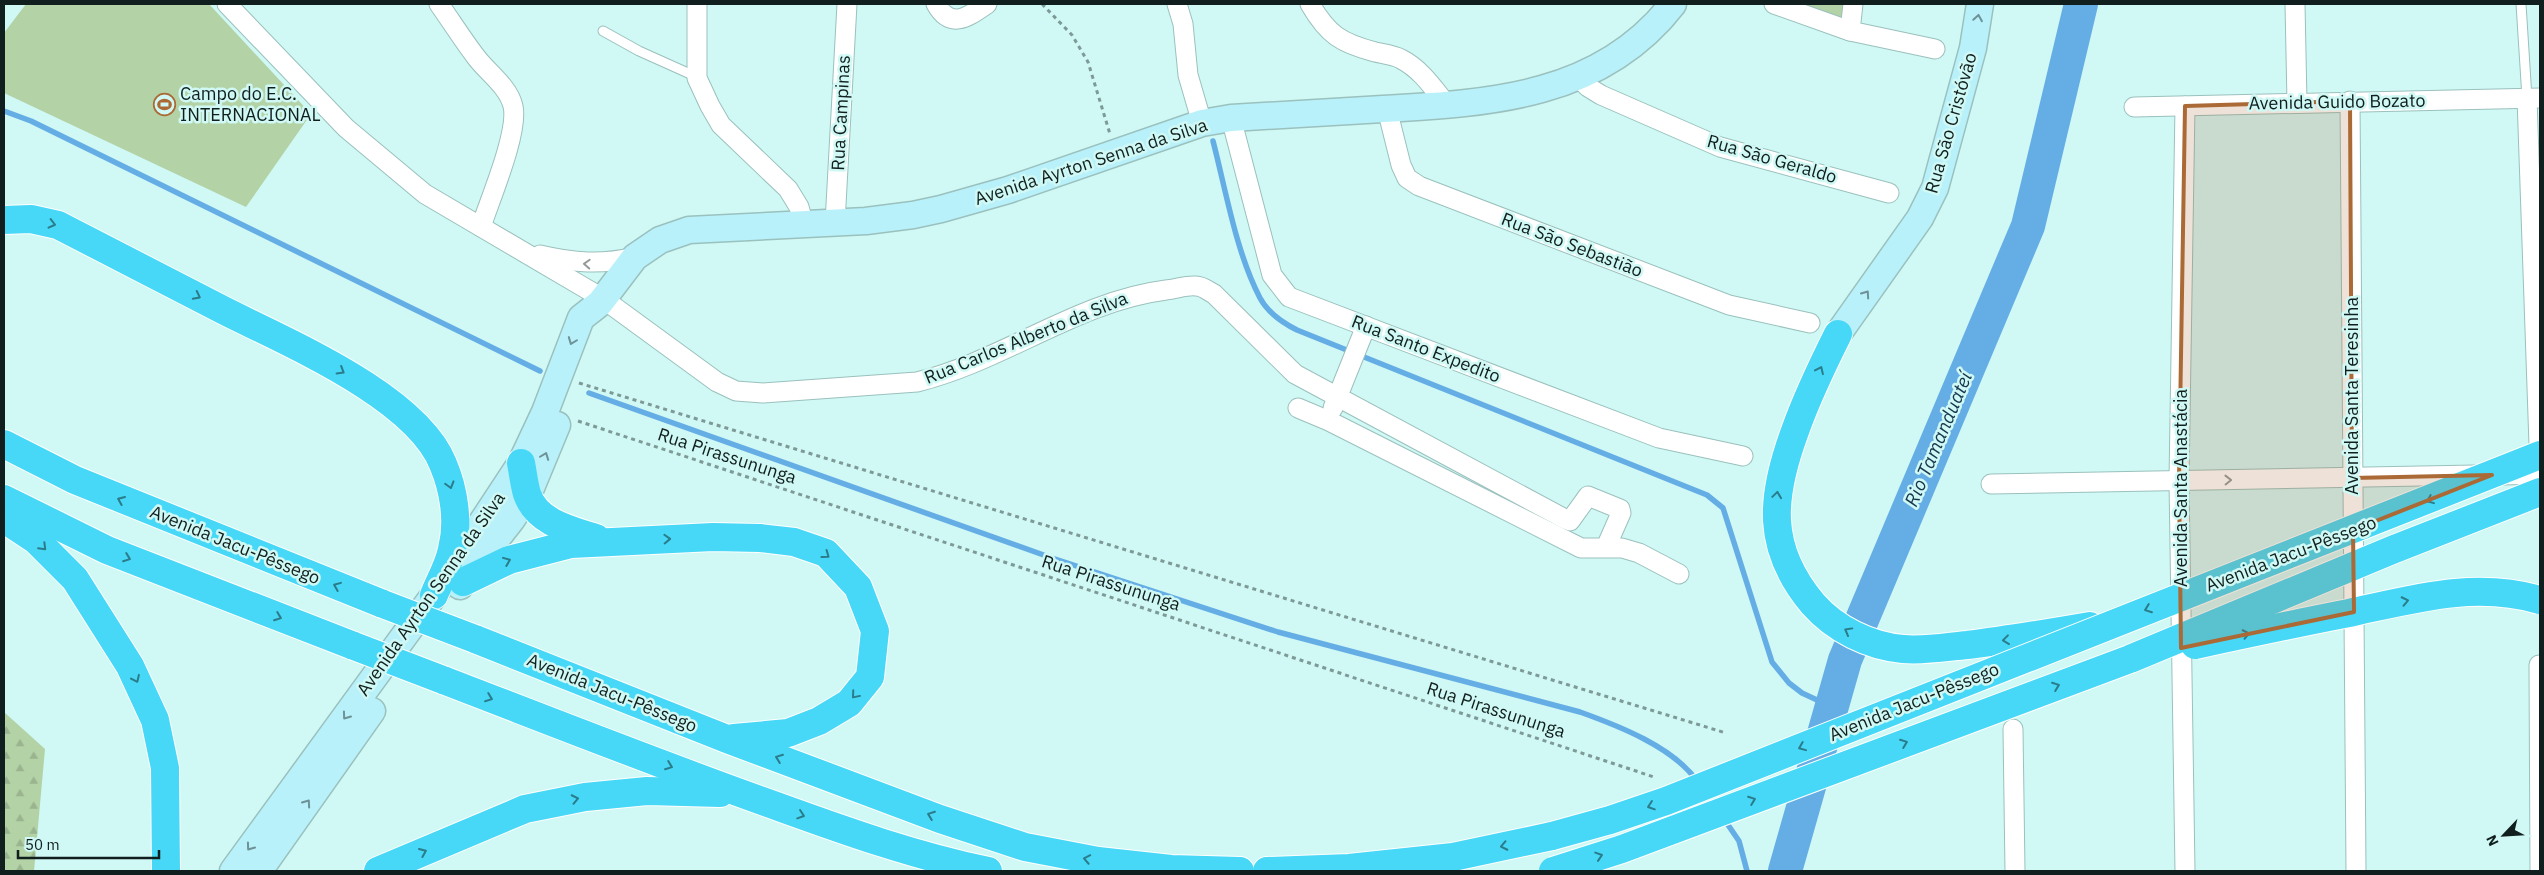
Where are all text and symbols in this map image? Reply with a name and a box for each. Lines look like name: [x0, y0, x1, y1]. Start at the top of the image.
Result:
one-way arrow: [1973, 14, 1983, 22]
street label: Rua São Cristóvão: [1919, 50, 1982, 196]
street label: Rua Campinas: [826, 55, 855, 171]
place label: Campo do E.C. INTERNACIONAL: [180, 82, 321, 126]
street label: Avenida Guido Bozato: [2248, 88, 2426, 115]
sports icon: Campo do E.C. INTERNACIONAL: [152, 92, 176, 116]
street label: Avenida Ayrton Senna da Silva: [972, 113, 1211, 210]
street label: Rua São Geraldo: [1705, 129, 1840, 188]
street label: Rua São Sebastião: [1498, 207, 1646, 282]
one-way arrow: [47, 218, 56, 229]
one-way arrow: [582, 258, 590, 269]
street label: Rua Carlos Alberto da Silva: [921, 286, 1131, 389]
one-way arrow: [192, 290, 201, 300]
one-way arrow: [1860, 290, 1869, 300]
street label: Avenida Santa Teresinha: [2340, 297, 2363, 495]
street label: Rua Santo Expedito: [1348, 310, 1504, 388]
one-way arrow: [568, 336, 578, 345]
one-way arrow: [336, 365, 345, 375]
one-way arrow: [1814, 366, 1824, 375]
water label: Rio Tamanduateí: [1899, 366, 1978, 510]
street label: Avenida Santa Anastácia: [2169, 388, 2192, 587]
street label: Rua Pirassununga: [655, 422, 800, 489]
one-way arrow: [539, 452, 549, 460]
one-way arrow: [2224, 475, 2232, 485]
one-way arrow: [444, 481, 454, 489]
street label: Avenida Ayrton Senna da Silva: [351, 487, 510, 700]
one-way arrow: [1771, 491, 1782, 499]
one-way arrow: [2426, 494, 2435, 504]
one-way arrow: [117, 495, 126, 506]
street label: Avenida Jacu-Pêssego: [147, 500, 324, 589]
street label: Avenida Jacu-Pêssego: [2202, 510, 2380, 597]
one-way arrow: [664, 534, 672, 544]
one-way arrow: [37, 542, 46, 551]
one-way arrow: [820, 549, 830, 558]
street label: Rua Pirassununga: [1039, 549, 1184, 616]
one-way arrow: [122, 552, 131, 562]
one-way arrow: [503, 557, 511, 567]
one-way arrow: [333, 582, 342, 592]
one-way arrow: [2401, 596, 2410, 606]
one-way arrow: [2144, 603, 2153, 614]
one-way arrow: [273, 611, 282, 621]
one-way arrow: [1844, 627, 1853, 637]
one-way arrow: [2242, 629, 2251, 640]
one-way arrow: [2002, 634, 2010, 645]
street label: Avenida Jacu-Pêssego: [524, 648, 701, 737]
street label: Avenida Jacu-Pêssego: [1825, 657, 2002, 746]
one-way arrow: [130, 674, 141, 683]
street label: Rua Pirassununga: [1424, 676, 1569, 743]
one-way arrow: [2052, 682, 2060, 692]
one-way arrow: [852, 690, 861, 699]
one-way arrow: [484, 692, 493, 702]
one-way arrow: [343, 710, 352, 720]
one-way arrow: [1899, 739, 1908, 749]
one-way arrow: [1798, 740, 1807, 751]
one-way arrow: [775, 754, 784, 764]
one-way arrow: [664, 760, 673, 770]
one-way arrow: [571, 794, 580, 804]
one-way arrow: [1747, 796, 1756, 806]
one-way arrow: [301, 799, 310, 809]
one-way arrow: [1647, 800, 1655, 810]
one-way arrow: [797, 809, 805, 819]
north arrow: [2479, 810, 2529, 860]
one-way arrow: [927, 811, 936, 821]
scale bar: [18, 828, 159, 860]
text: N: [2482, 832, 2503, 849]
text: 50 m: [25, 835, 60, 854]
one-way arrow: [1500, 841, 1509, 851]
one-way arrow: [247, 842, 257, 851]
one-way arrow: [418, 848, 427, 859]
one-way arrow: [1595, 852, 1603, 862]
one-way arrow: [1083, 854, 1091, 865]

